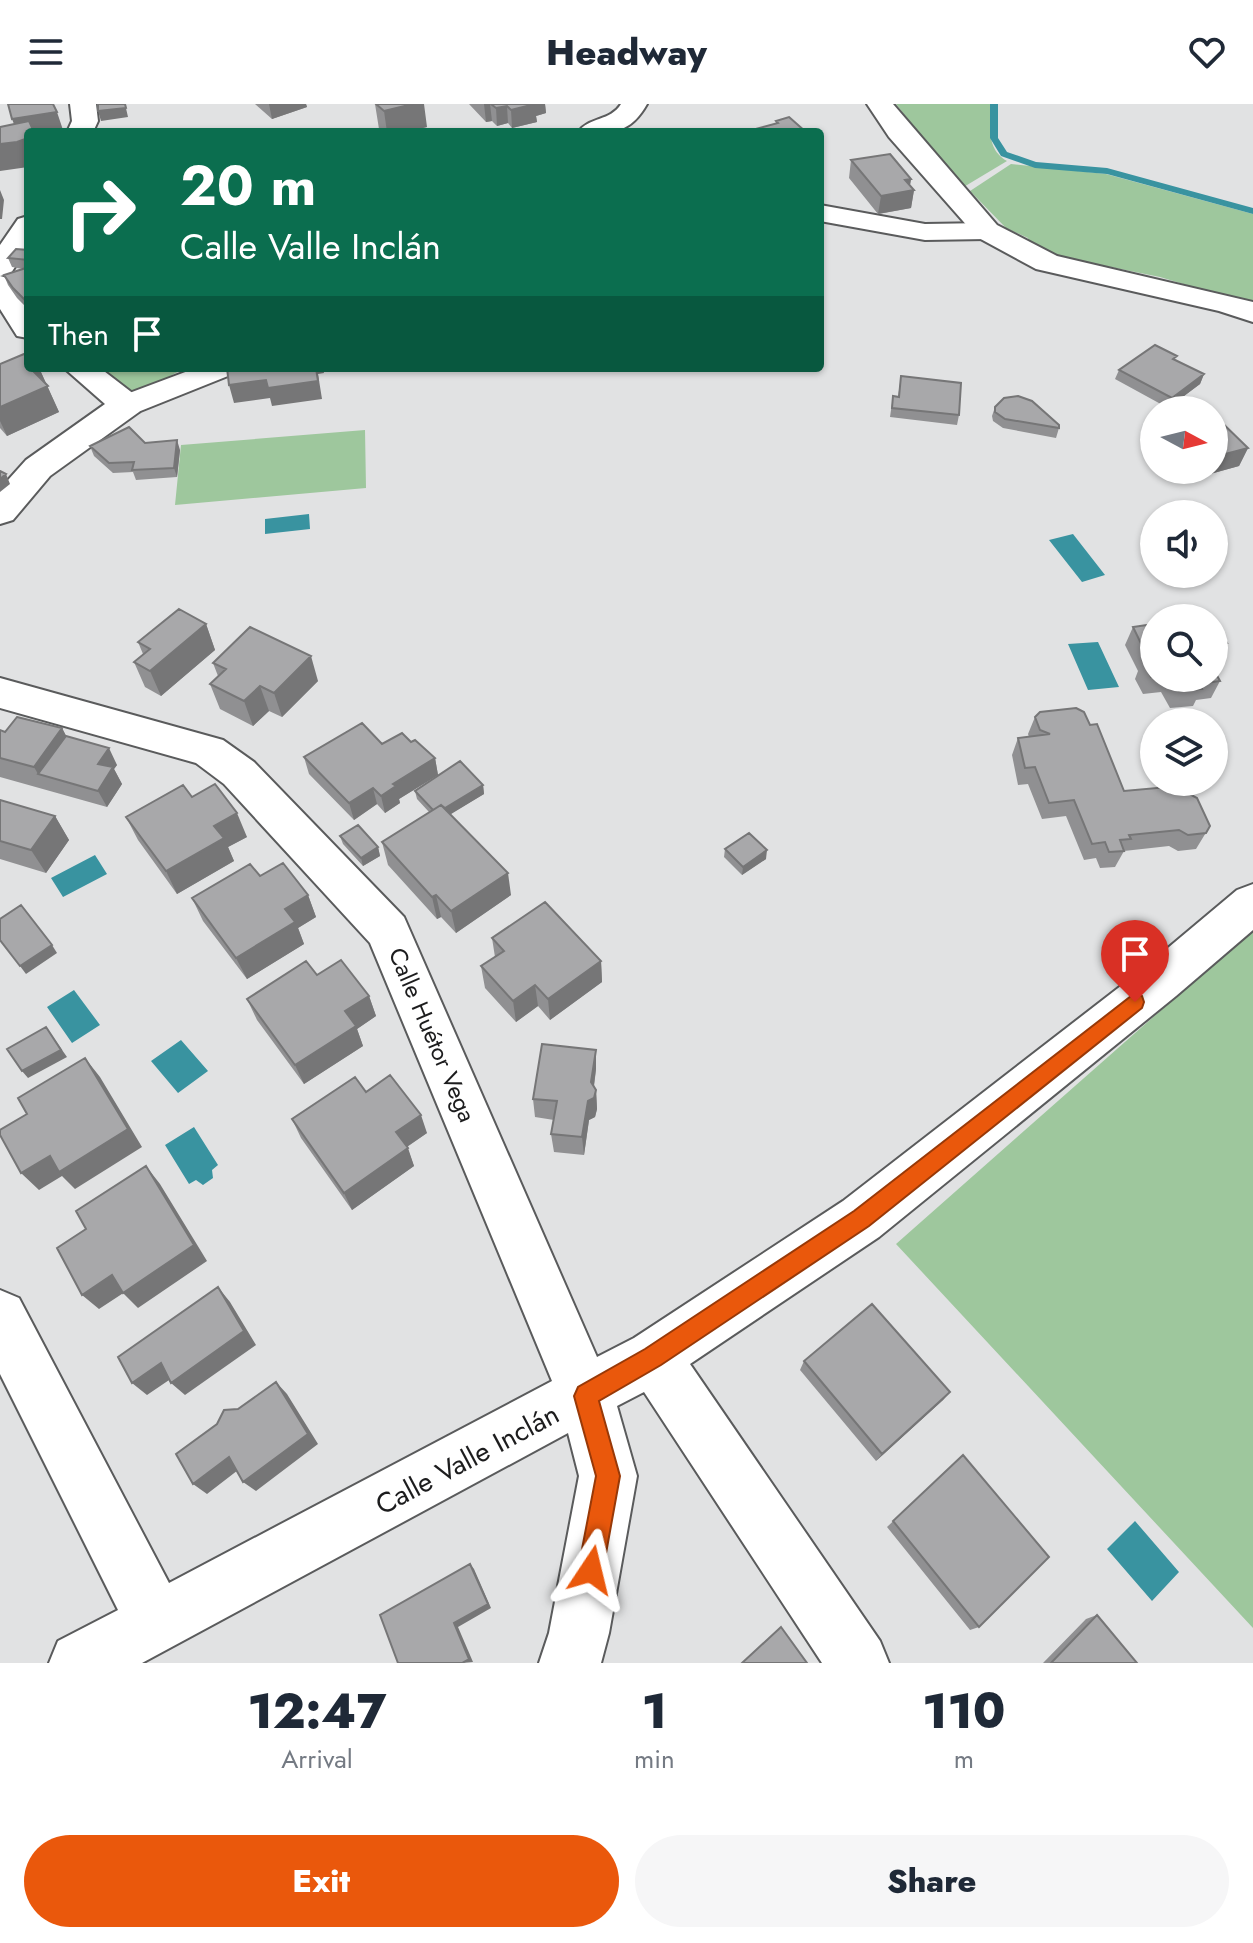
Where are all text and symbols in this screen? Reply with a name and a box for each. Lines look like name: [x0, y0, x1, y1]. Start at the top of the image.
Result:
text: Headway: [546, 26, 707, 78]
icon: menu: [24, 30, 68, 74]
icon: heart: [1185, 30, 1229, 74]
text: 20 m: [180, 145, 317, 226]
icon: right: [48, 160, 152, 264]
text: Calle Valle Inclán: [180, 220, 441, 272]
icon: arrive: [125, 312, 169, 356]
text: Then: [48, 313, 109, 356]
north arrow: [1140, 396, 1228, 484]
map controls: [1140, 396, 1228, 796]
button: sound: [1140, 500, 1228, 588]
button: search: [1140, 604, 1228, 692]
button: layers: [1140, 708, 1228, 796]
pin: [1101, 920, 1169, 1002]
icon: arrive: [1113, 932, 1157, 976]
street label: Calle Huétor Vega: [380, 942, 485, 1127]
street label: Calle Valle Inclán: [368, 1394, 566, 1525]
position arrow: [549, 1528, 633, 1612]
text: 12:47: [248, 1677, 387, 1746]
text: 1: [642, 1677, 667, 1746]
text: 110: [922, 1677, 1006, 1746]
text: Arrival: [281, 1740, 353, 1778]
text: min: [634, 1740, 675, 1778]
text: m: [954, 1740, 974, 1778]
button: Exit: [24, 1835, 619, 1927]
button: Share: [635, 1835, 1229, 1927]

